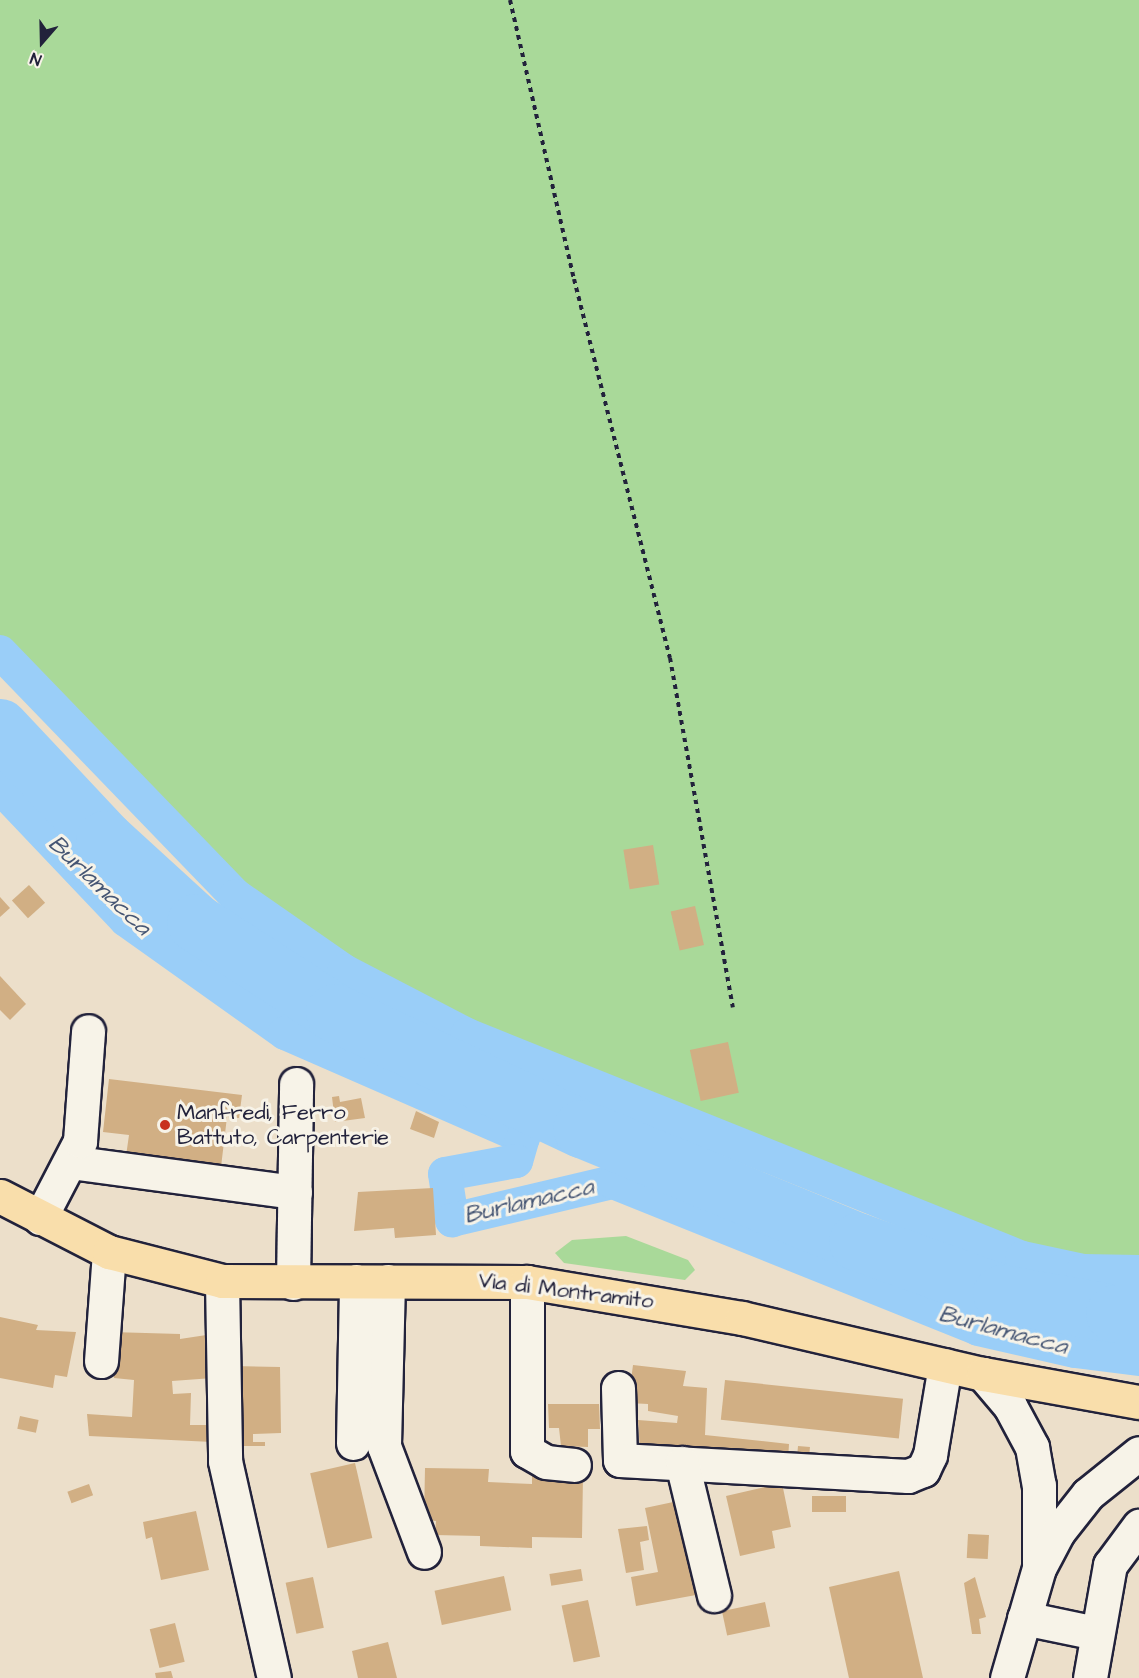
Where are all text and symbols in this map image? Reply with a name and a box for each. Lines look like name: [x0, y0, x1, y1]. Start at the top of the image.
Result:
north arrow: [12, 12, 72, 72]
text: N: [27, 47, 44, 71]
water label: Burlamacca: [42, 830, 156, 942]
place label: Manfredi, Ferro Battuto, Carpenterie: [177, 1099, 389, 1150]
marker: Manfredi, Ferro Battuto, Carpenterie: [158, 1118, 172, 1132]
water label: Burlamacca: [461, 1173, 597, 1231]
street label: Via di Montramito: [477, 1267, 655, 1315]
water label: Burlamacca: [936, 1300, 1070, 1362]

